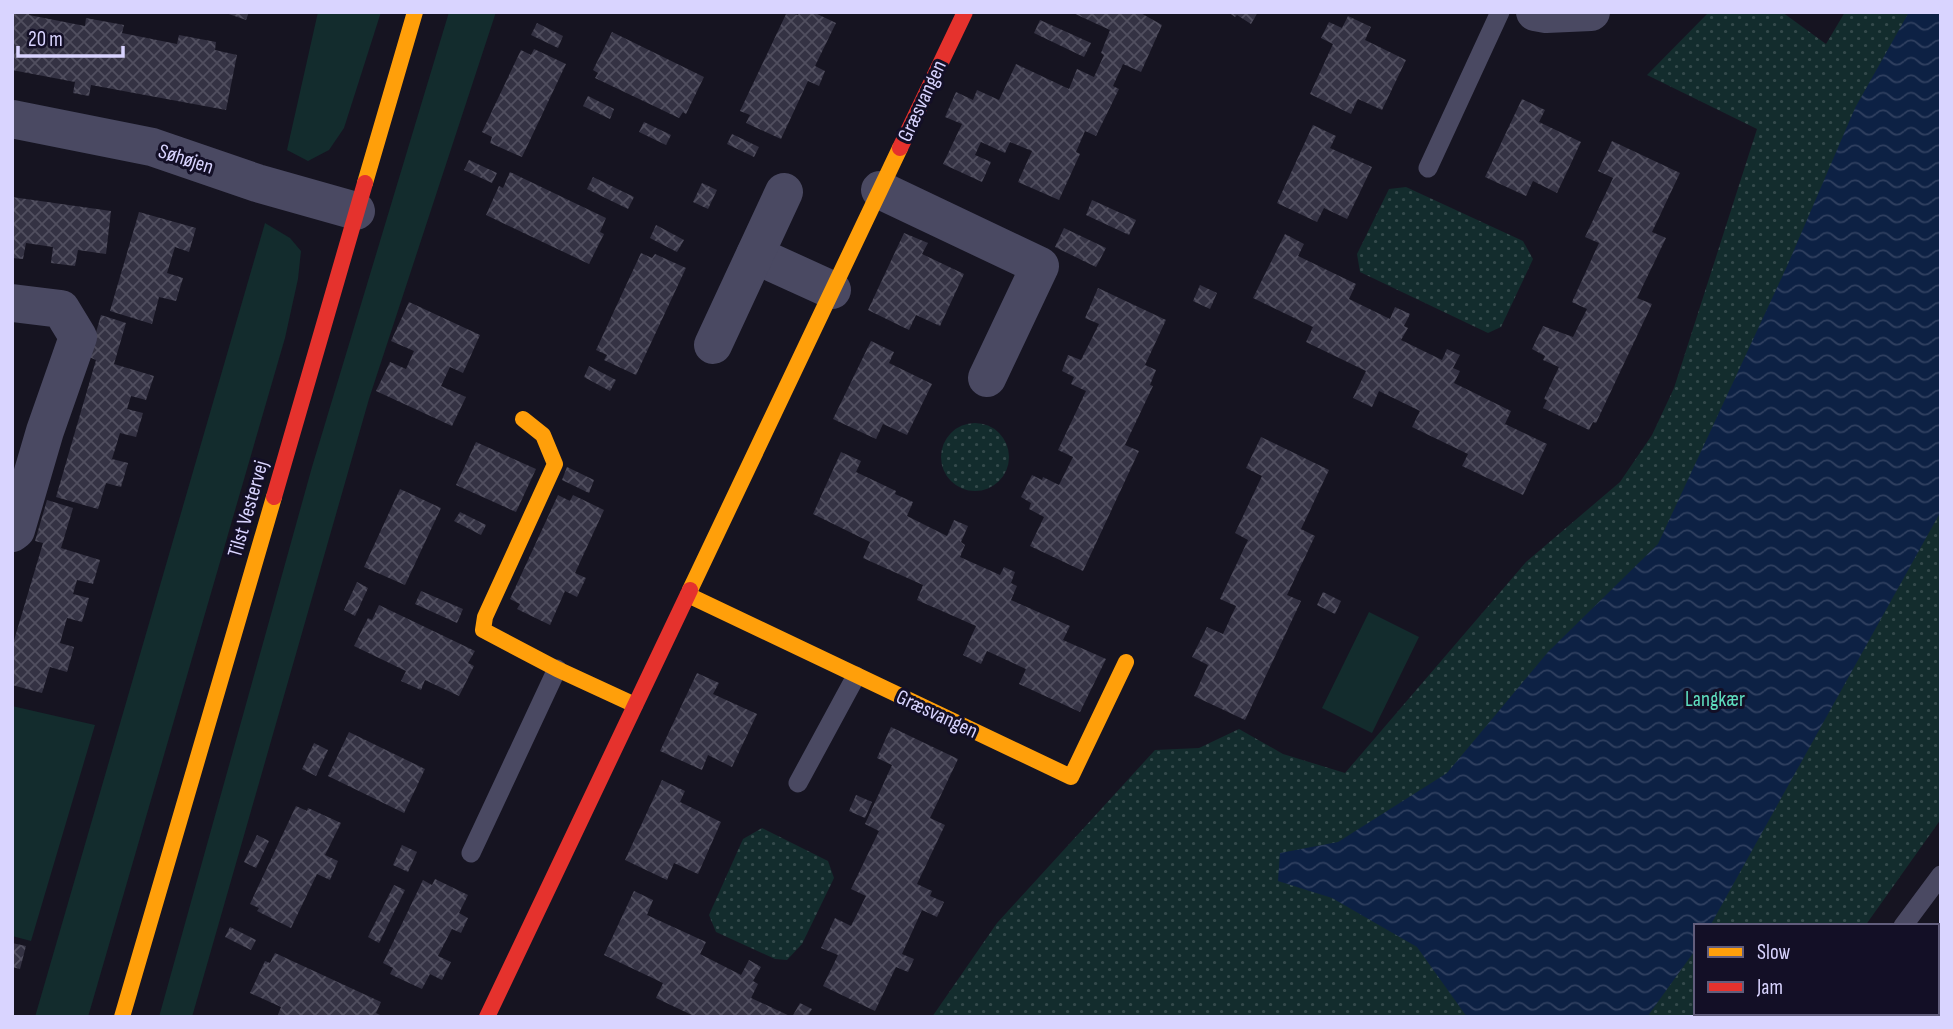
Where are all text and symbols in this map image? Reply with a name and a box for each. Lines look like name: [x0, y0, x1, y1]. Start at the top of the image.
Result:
scale bar: [18, 14, 122, 58]
text: 20 m: [28, 27, 63, 52]
street label: Græsvangen: [892, 56, 952, 146]
street label: Søhøjen: [155, 138, 217, 180]
street label: Tilst Vestervej: [222, 458, 274, 560]
street label: Græsvangen: [892, 684, 982, 744]
park label: Langkær: [1685, 687, 1745, 712]
legend: [1694, 924, 1939, 1015]
text: Slow: [1757, 940, 1791, 965]
text: Jam: [1756, 975, 1783, 1000]

